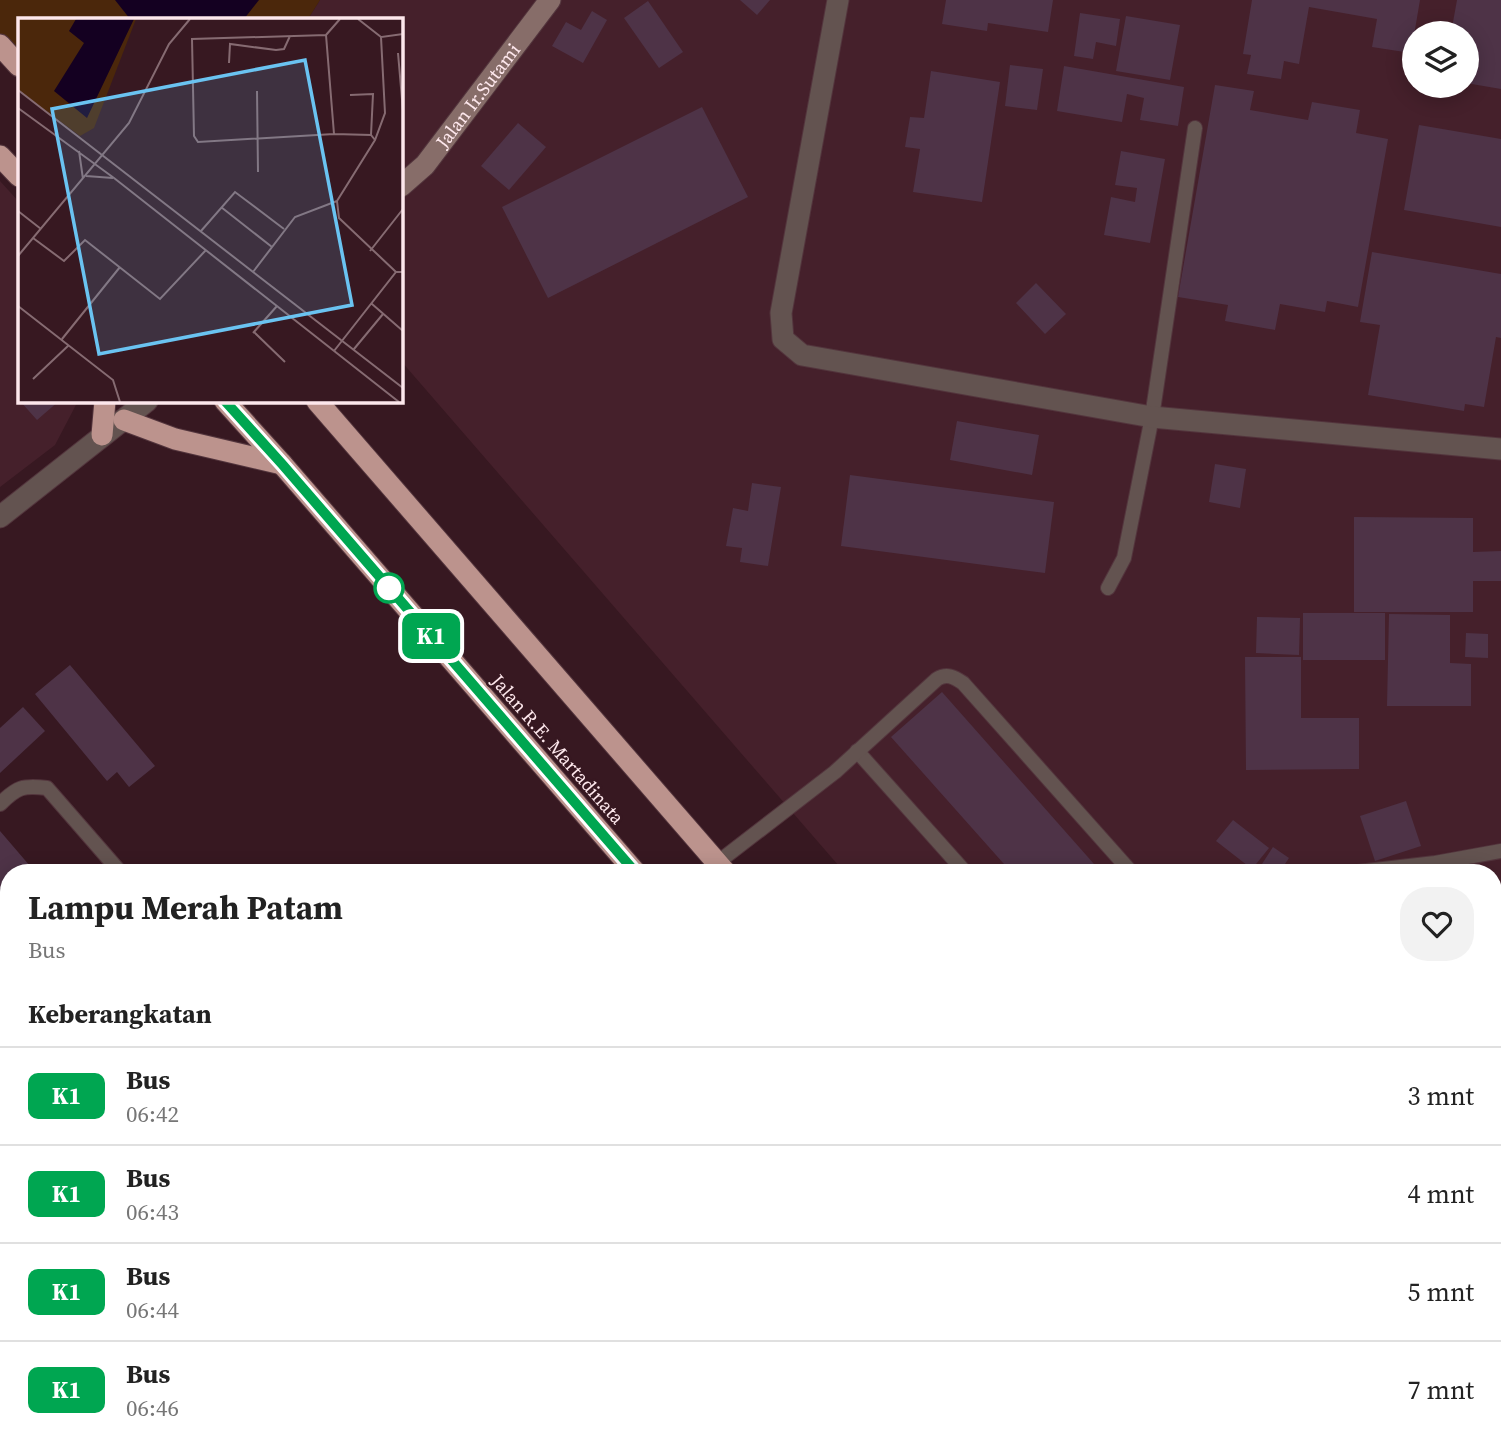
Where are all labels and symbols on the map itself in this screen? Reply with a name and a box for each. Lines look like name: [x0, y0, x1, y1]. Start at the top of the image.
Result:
inset map: [18, 18, 402, 402]
street label: Jalan Ir.Sutami: [429, 37, 526, 154]
unlabelled marker: [374, 573, 404, 603]
line badge: K1: [400, 613, 462, 659]
street label: Jalan R.E. Martadinata: [485, 668, 631, 830]

